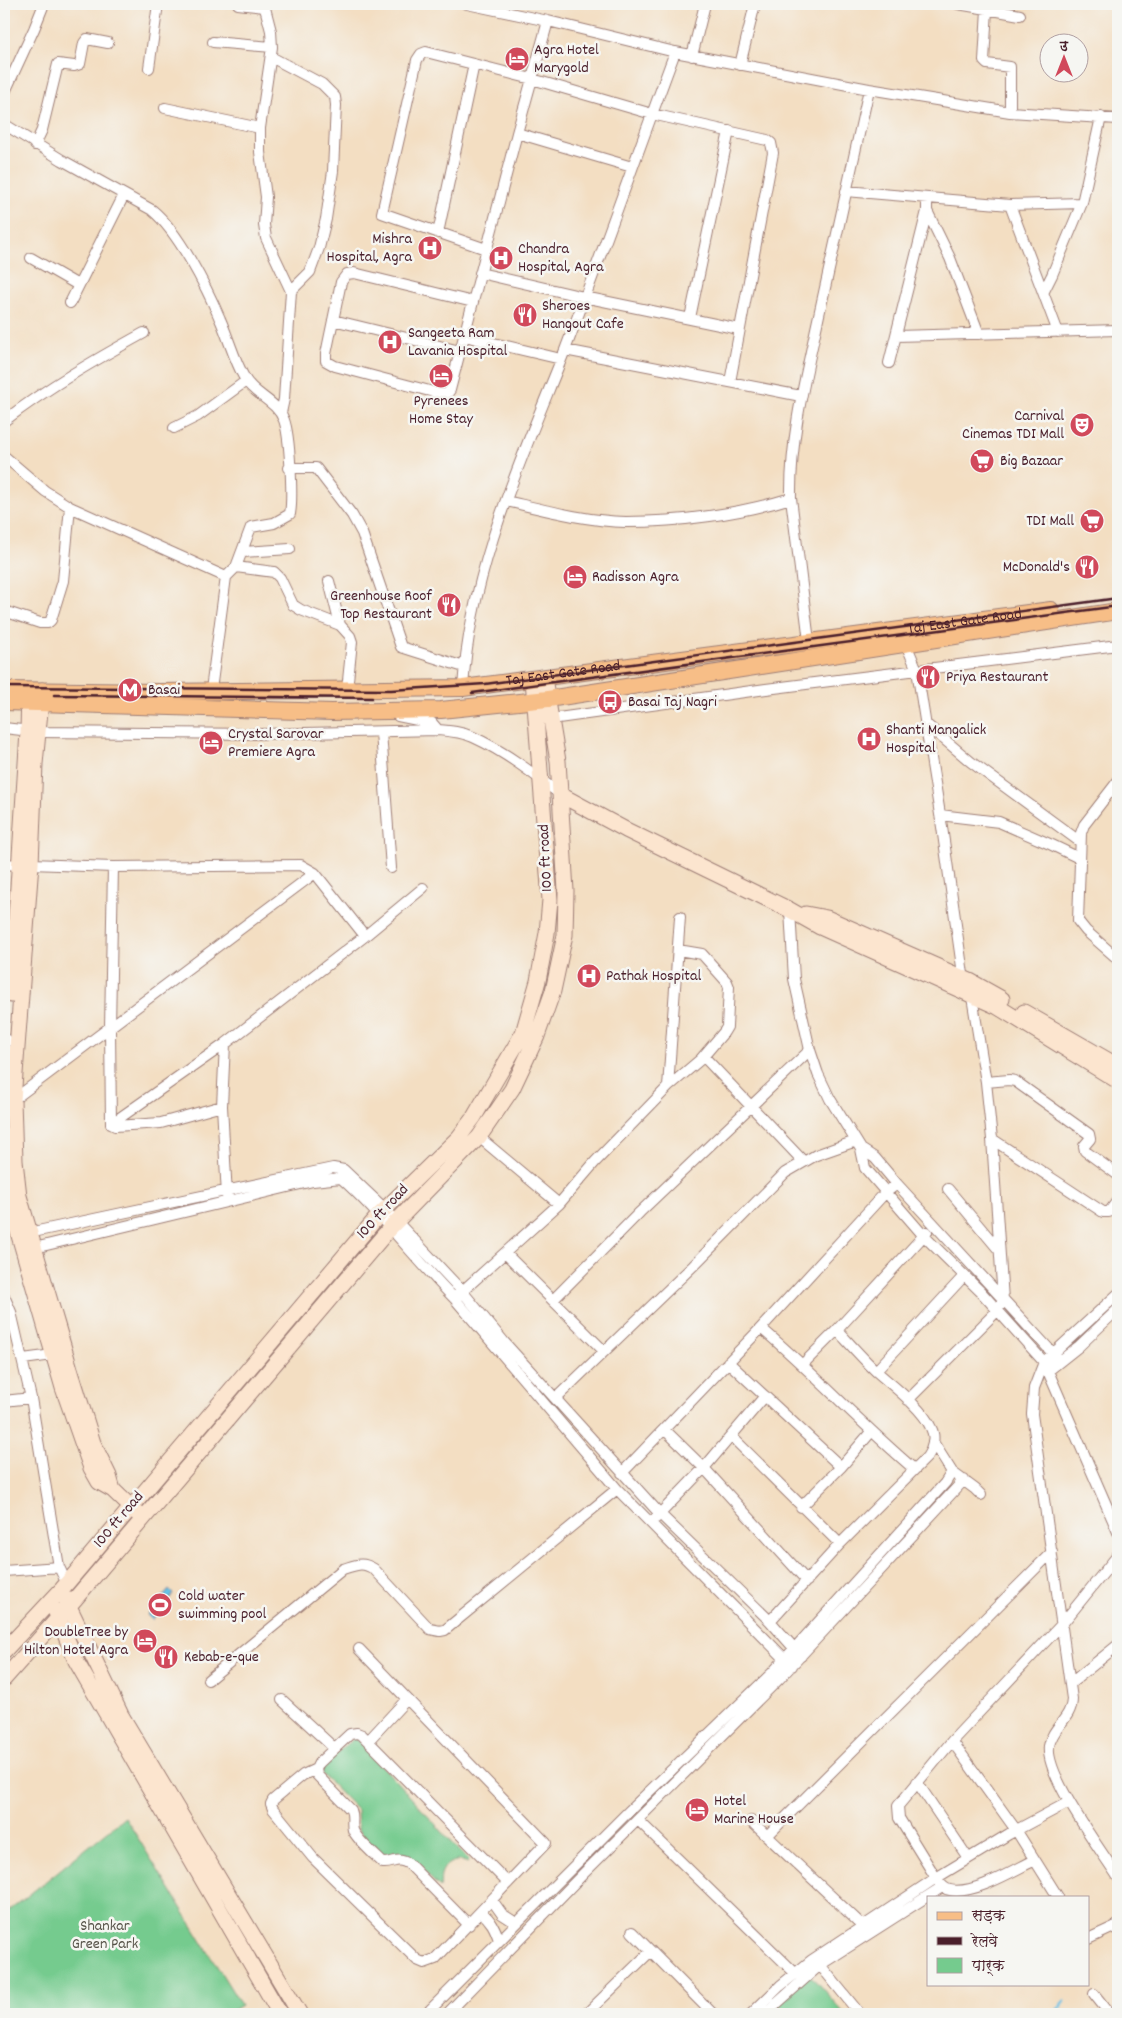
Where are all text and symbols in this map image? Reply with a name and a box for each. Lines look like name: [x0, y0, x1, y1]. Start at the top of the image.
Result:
north arrow: [1040, 32, 1090, 82]
text: उ: [1059, 37, 1069, 57]
place label: Agra Hotel Marygold: [534, 39, 599, 80]
hotel icon: Agra Hotel Marygold: [504, 46, 530, 72]
place label: Mishra Hospital, Agra: [327, 228, 412, 269]
hospital icon: Mishra Hospital, Agra: [417, 235, 443, 261]
place label: Chandra Hospital, Agra: [518, 238, 604, 279]
hospital icon: Chandra Hospital, Agra: [488, 245, 514, 271]
place label: Sheroes Hangout Cafe: [542, 295, 624, 336]
restaurant icon: Sheroes Hangout Cafe: [512, 302, 538, 328]
place label: Sangeeta Ram Lavania Hospital: [408, 322, 507, 363]
hospital icon: Sangeeta Ram Lavania Hospital: [377, 329, 403, 355]
hotel icon: Pyrenees Home Stay: [428, 363, 454, 389]
place label: Pyrenees Home Stay: [409, 390, 473, 431]
place label: Carnival Cinemas TDI Mall: [962, 405, 1064, 446]
theatre icon: Carnival Cinemas TDI Mall: [1069, 412, 1095, 438]
supermarket icon: Big Bazaar: [969, 448, 995, 474]
place label: Big Bazaar: [1000, 450, 1063, 473]
supermarket icon: TDI Mall: [1079, 508, 1105, 534]
place label: TDI Mall: [1026, 510, 1074, 533]
restaurant icon: McDonald's: [1074, 554, 1100, 580]
place label: McDonald's: [1003, 556, 1070, 579]
hotel icon: Radisson Agra: [562, 564, 588, 590]
place label: Radisson Agra: [592, 566, 679, 589]
place label: Greenhouse Roof Top Restaurant: [330, 585, 432, 626]
restaurant icon: Greenhouse Roof Top Restaurant: [436, 592, 462, 618]
street label: Taj East Gate Road: [906, 602, 1023, 640]
street label: Taj East Gate Road: [505, 654, 622, 693]
restaurant icon: Priya Restaurant: [915, 664, 941, 690]
place label: Priya Restaurant: [946, 666, 1048, 689]
metro station icon: Basai: [117, 677, 143, 703]
place label: Basai: [148, 679, 180, 702]
bus stop icon: Basai Taj Nagri: [597, 689, 623, 715]
place label: Basai Taj Nagri: [628, 691, 717, 714]
place label: Shanti Mangalick Hospital: [886, 719, 986, 760]
place label: Crystal Sarovar Premiere Agra: [228, 723, 324, 764]
hospital icon: Shanti Mangalick Hospital: [856, 726, 882, 752]
hotel icon: Crystal Sarovar Premiere Agra: [198, 730, 224, 756]
street label: 100 ft road: [533, 824, 559, 892]
hospital icon: Pathak Hospital: [576, 963, 602, 989]
place label: Pathak Hospital: [606, 965, 701, 988]
street label: 100 ft road: [351, 1179, 415, 1245]
street label: 100 ft road: [88, 1487, 150, 1553]
place label: Cold water swimming pool: [178, 1585, 267, 1626]
sports icon: Cold water swimming pool: [147, 1592, 173, 1618]
place label: DoubleTree by Hilton Hotel Agra: [24, 1621, 129, 1662]
hotel icon: DoubleTree by Hilton Hotel Agra: [132, 1628, 158, 1654]
restaurant icon: Kebab-e-que: [153, 1644, 179, 1670]
place label: Kebab-e-que: [184, 1646, 259, 1669]
place label: Hotel Marine House: [714, 1790, 794, 1831]
hotel icon: Hotel Marine House: [684, 1797, 710, 1823]
legend: [927, 1896, 1090, 1986]
text: सड़क: [971, 1906, 1006, 1928]
park label: Shankar Green Park: [72, 1915, 138, 1956]
text: रेलवे: [969, 1932, 999, 1954]
text: पार्क: [971, 1956, 1005, 1978]

